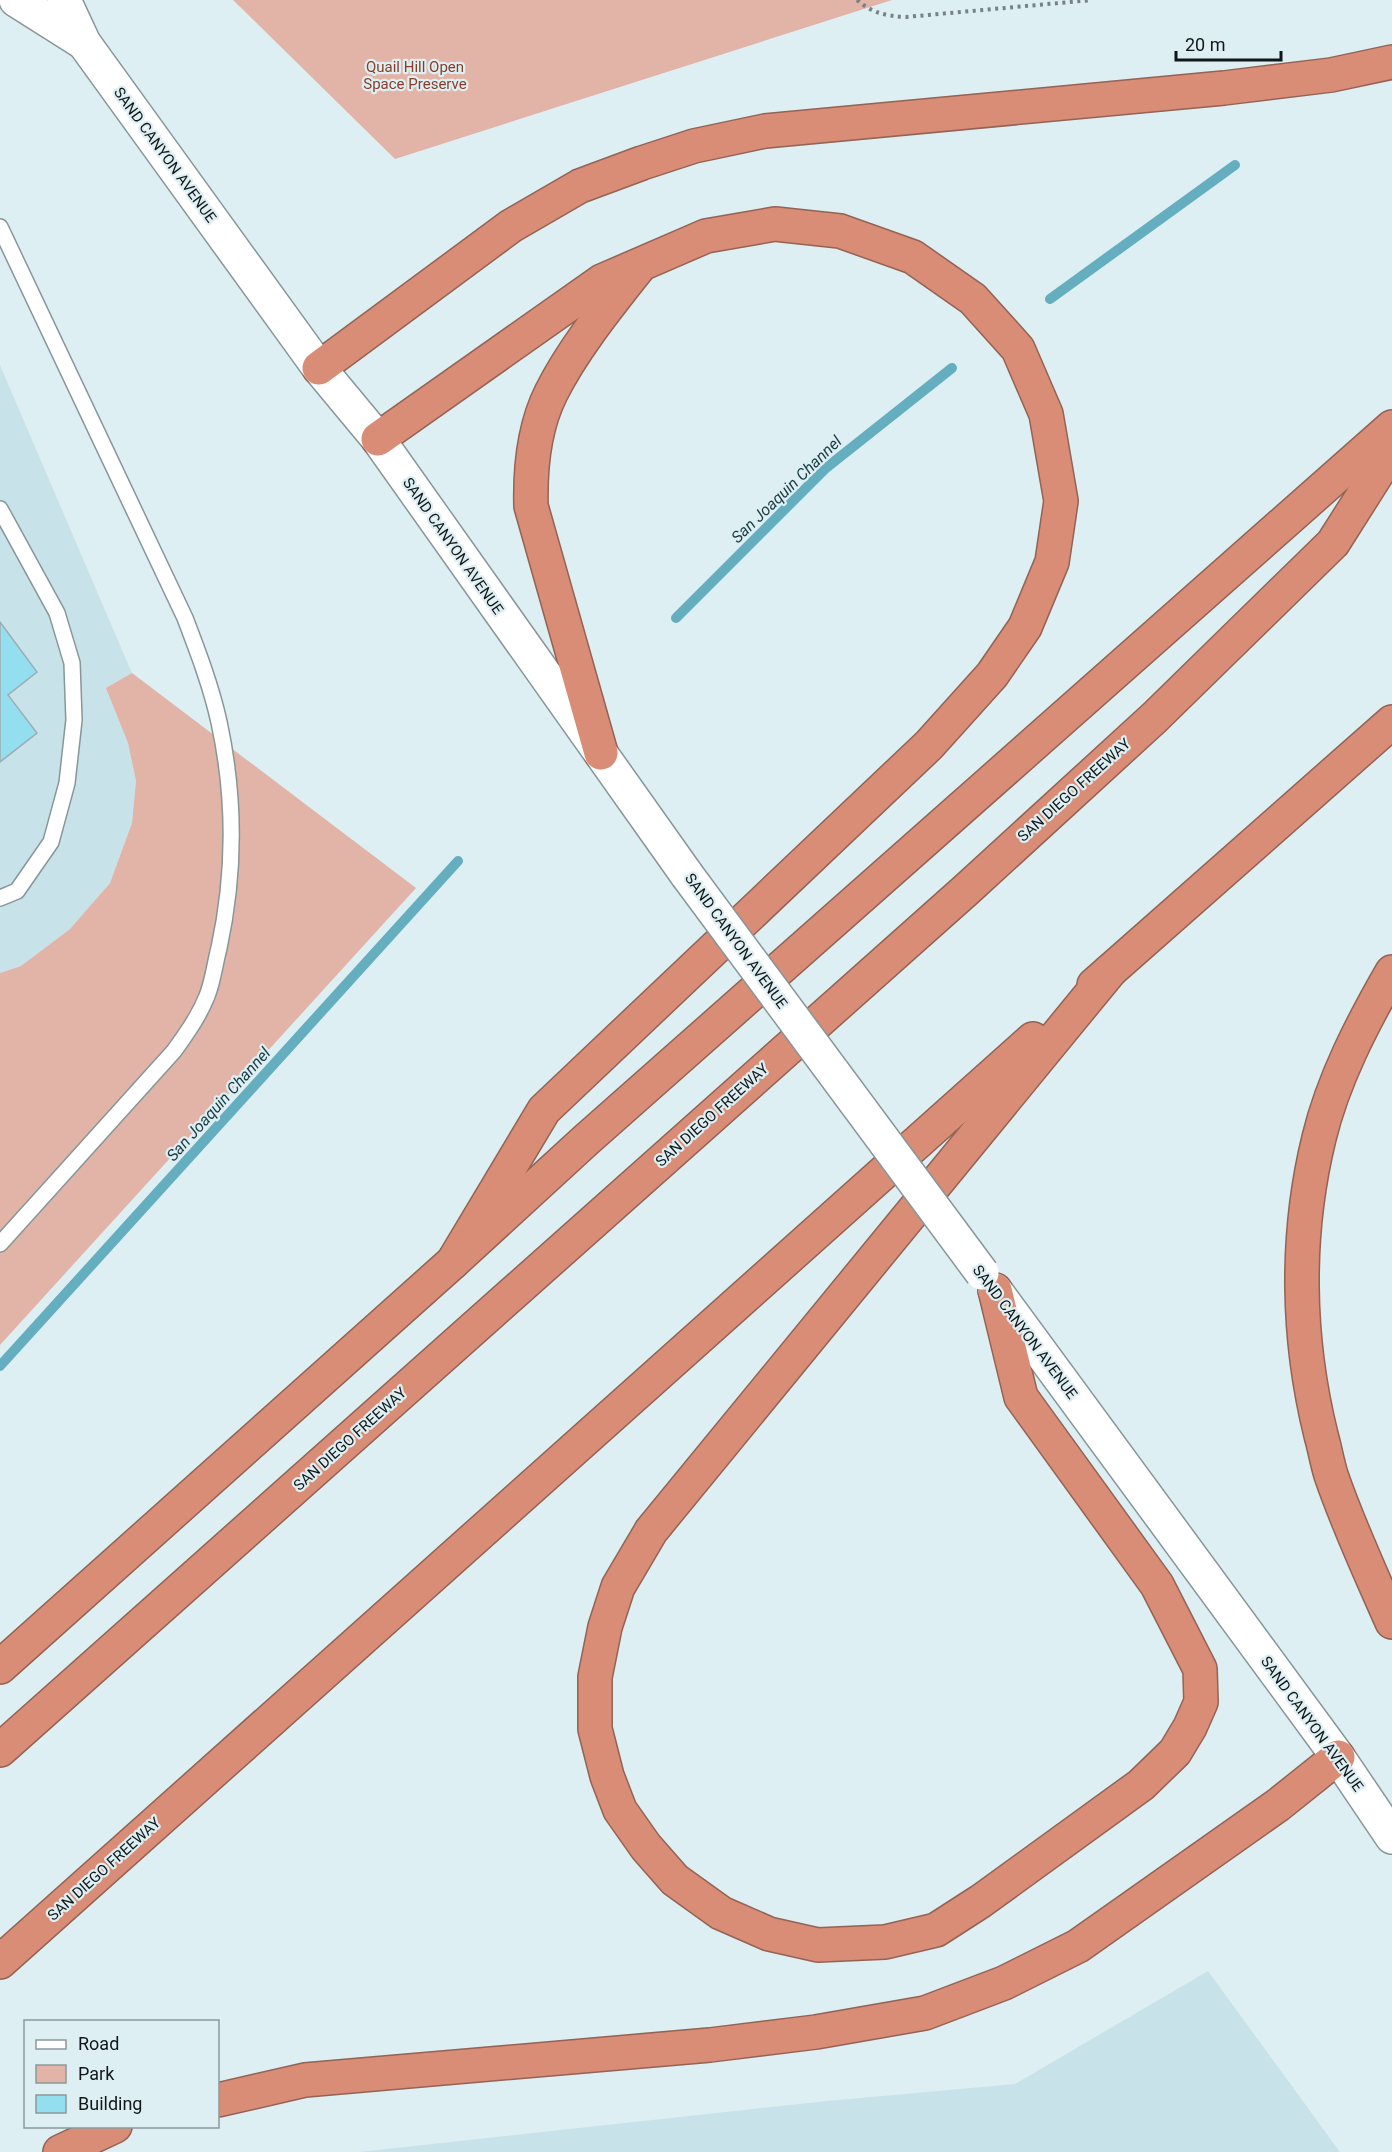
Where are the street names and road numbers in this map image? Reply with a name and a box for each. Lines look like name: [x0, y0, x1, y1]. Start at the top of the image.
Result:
street label: SAND CANYON AVENUE: [110, 84, 220, 226]
street label: SAND CANYON AVENUE: [399, 474, 507, 618]
street label: SAN DIEGO FREEWAY: [1014, 735, 1134, 845]
street label: SAND CANYON AVENUE: [681, 870, 791, 1012]
street label: SAN DIEGO FREEWAY: [652, 1060, 772, 1170]
street label: SAND CANYON AVENUE: [969, 1262, 1081, 1403]
street label: SAN DIEGO FREEWAY: [290, 1384, 410, 1494]
street label: SAND CANYON AVENUE: [1257, 1653, 1367, 1795]
street label: SAN DIEGO FREEWAY: [44, 1814, 164, 1924]

